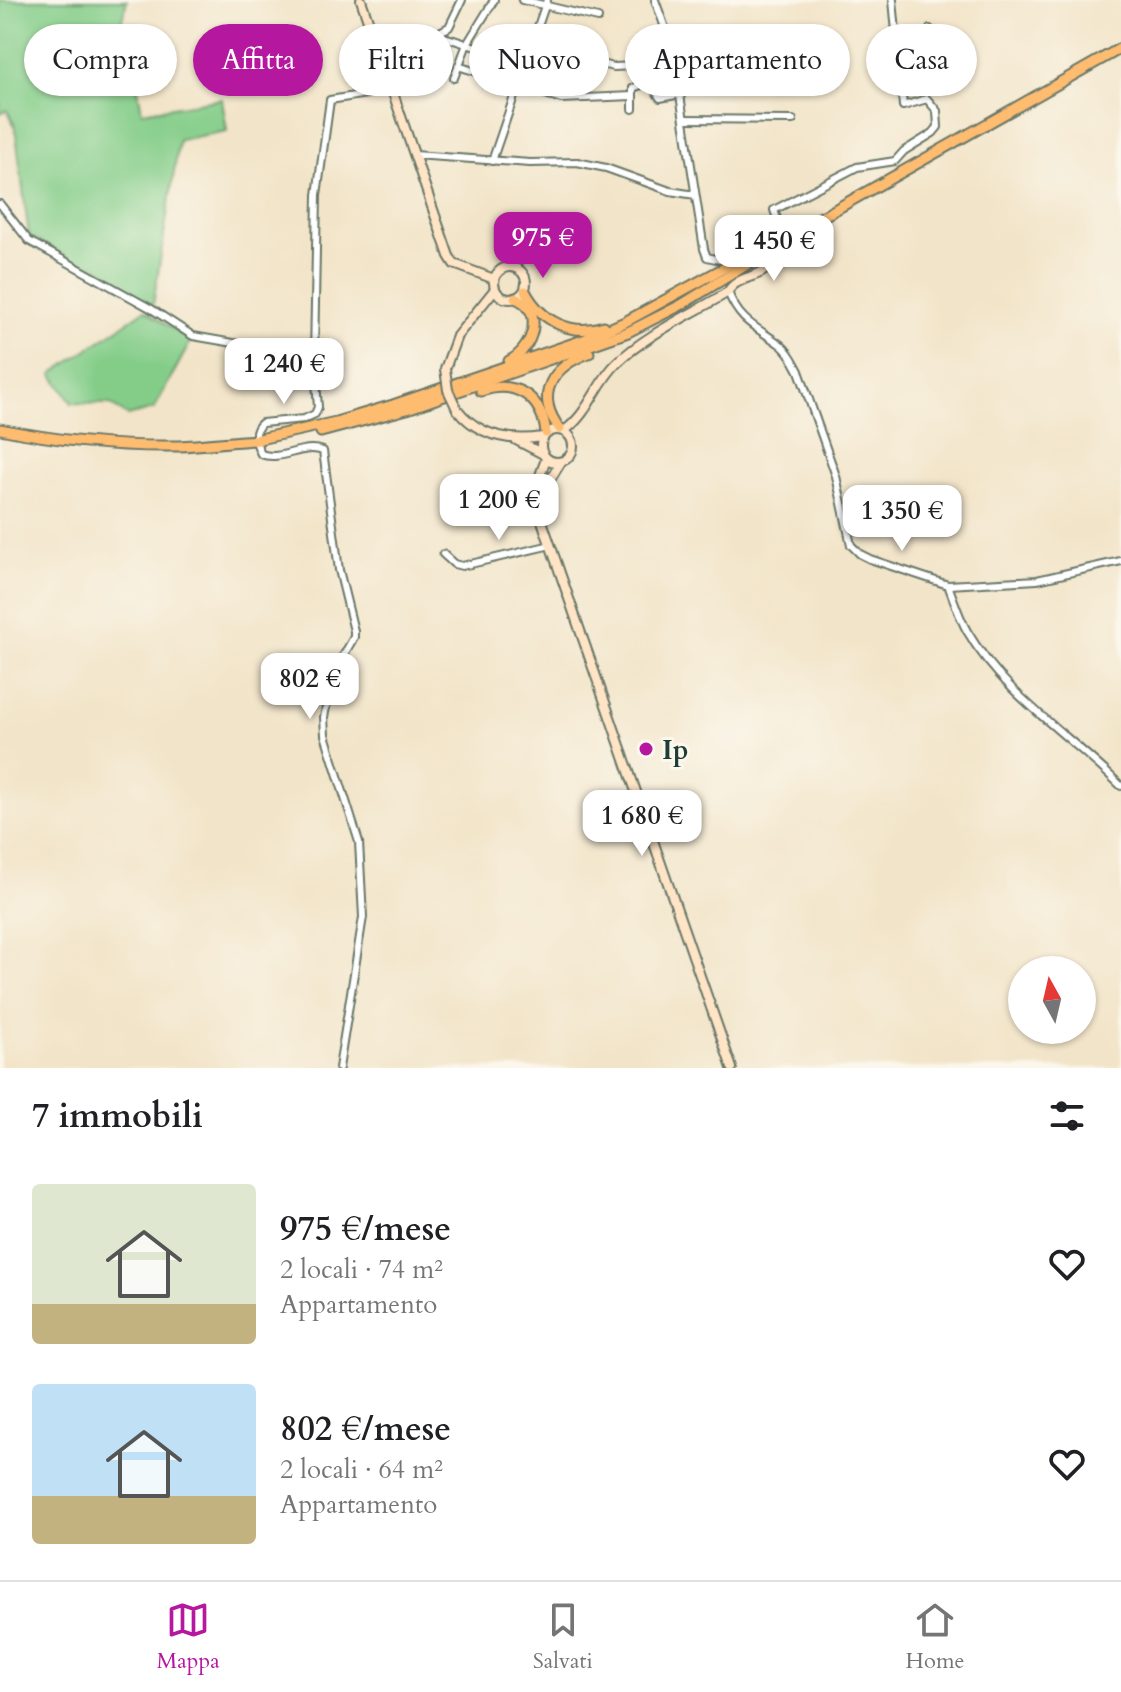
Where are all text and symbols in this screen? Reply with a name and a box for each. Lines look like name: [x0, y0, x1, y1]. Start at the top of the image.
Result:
chip: Compra: [24, 24, 177, 96]
chip: Affitta: [193, 24, 323, 96]
chip: Filtri: [339, 24, 453, 96]
chip: Nuovo: [469, 24, 609, 96]
chip: Appartamento: [625, 24, 850, 96]
chip: Casa: [866, 24, 977, 96]
pin: 975 €: [487, 212, 599, 280]
pin: 1 450 €: [700, 215, 848, 283]
text: 975 €: [512, 220, 574, 255]
text: 1 450 €: [733, 223, 815, 258]
pin: 1 240 €: [210, 338, 358, 406]
text: 1 240 €: [243, 346, 325, 381]
pin: 1 200 €: [425, 474, 573, 542]
text: 1 200 €: [458, 482, 540, 517]
pin: 1 350 €: [828, 485, 976, 553]
text: 1 350 €: [861, 493, 943, 528]
pin: 802 €: [254, 653, 366, 721]
text: 802 €: [279, 661, 341, 696]
place label: Ip: [662, 731, 689, 769]
marker: Ip: [637, 740, 655, 758]
pin: 1 680 €: [568, 790, 716, 858]
text: 1 680 €: [601, 798, 683, 833]
north arrow: [1008, 956, 1096, 1044]
map controls: [1008, 956, 1096, 1044]
text: 7 immobili: [32, 1093, 203, 1139]
icon: filters: [1045, 1094, 1089, 1138]
text: 975 €/mese: [280, 1206, 451, 1252]
icon: home: [96, 1216, 192, 1312]
icon: heart: [1045, 1242, 1089, 1286]
text: 2 locali · 74 m²: [280, 1252, 443, 1287]
text: Appartamento: [280, 1287, 437, 1322]
text: 802 €/mese: [280, 1406, 451, 1452]
icon: home: [96, 1416, 192, 1512]
icon: heart: [1045, 1442, 1089, 1486]
text: 2 locali · 64 m²: [280, 1452, 443, 1487]
text: Appartamento: [280, 1487, 437, 1522]
tab: Mappa: [157, 1598, 220, 1676]
tab: Salvati: [533, 1598, 593, 1676]
tab: Home: [906, 1598, 964, 1676]

